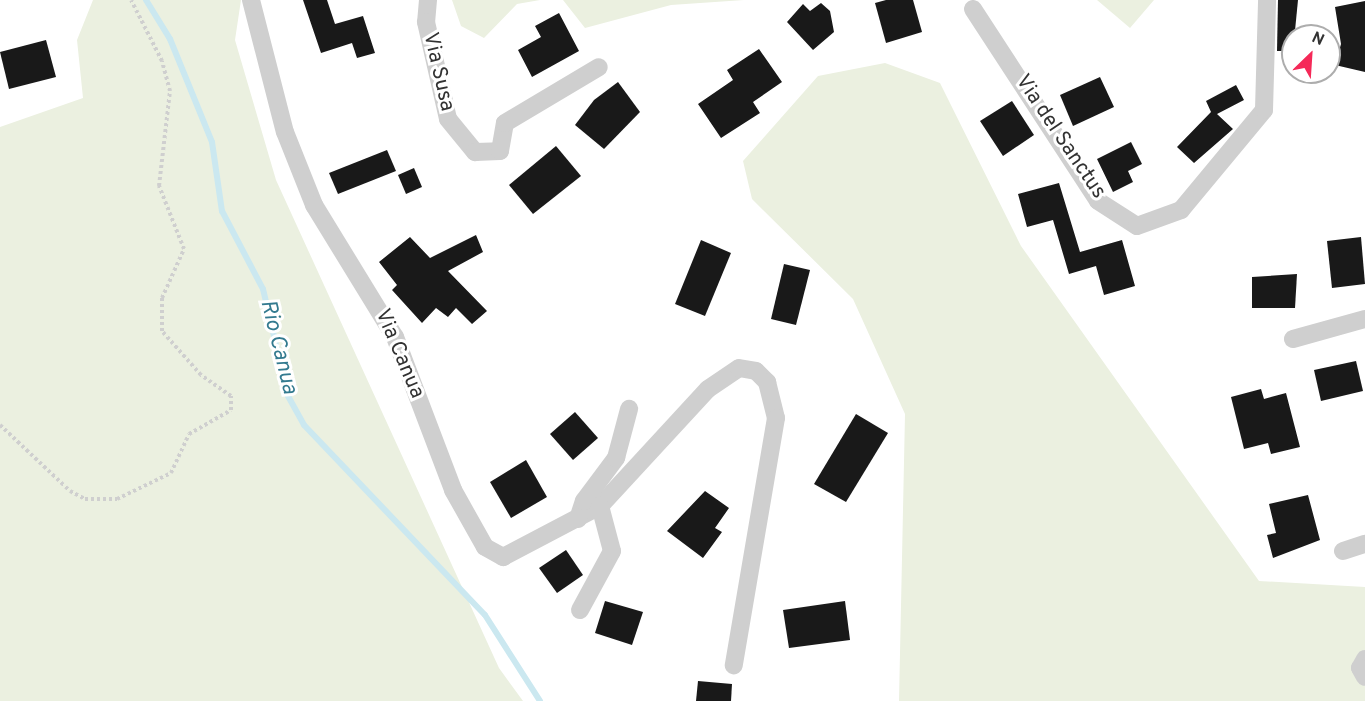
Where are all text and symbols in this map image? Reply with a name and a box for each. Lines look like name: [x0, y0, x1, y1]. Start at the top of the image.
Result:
north arrow: [1281, 24, 1341, 84]
text: N: [1308, 28, 1327, 51]
street label: Via Susa: [417, 30, 459, 114]
street label: Via del Sanctus: [1009, 70, 1111, 204]
water label: Rio Canua: [254, 297, 302, 397]
street label: Via Canua: [369, 305, 429, 403]

